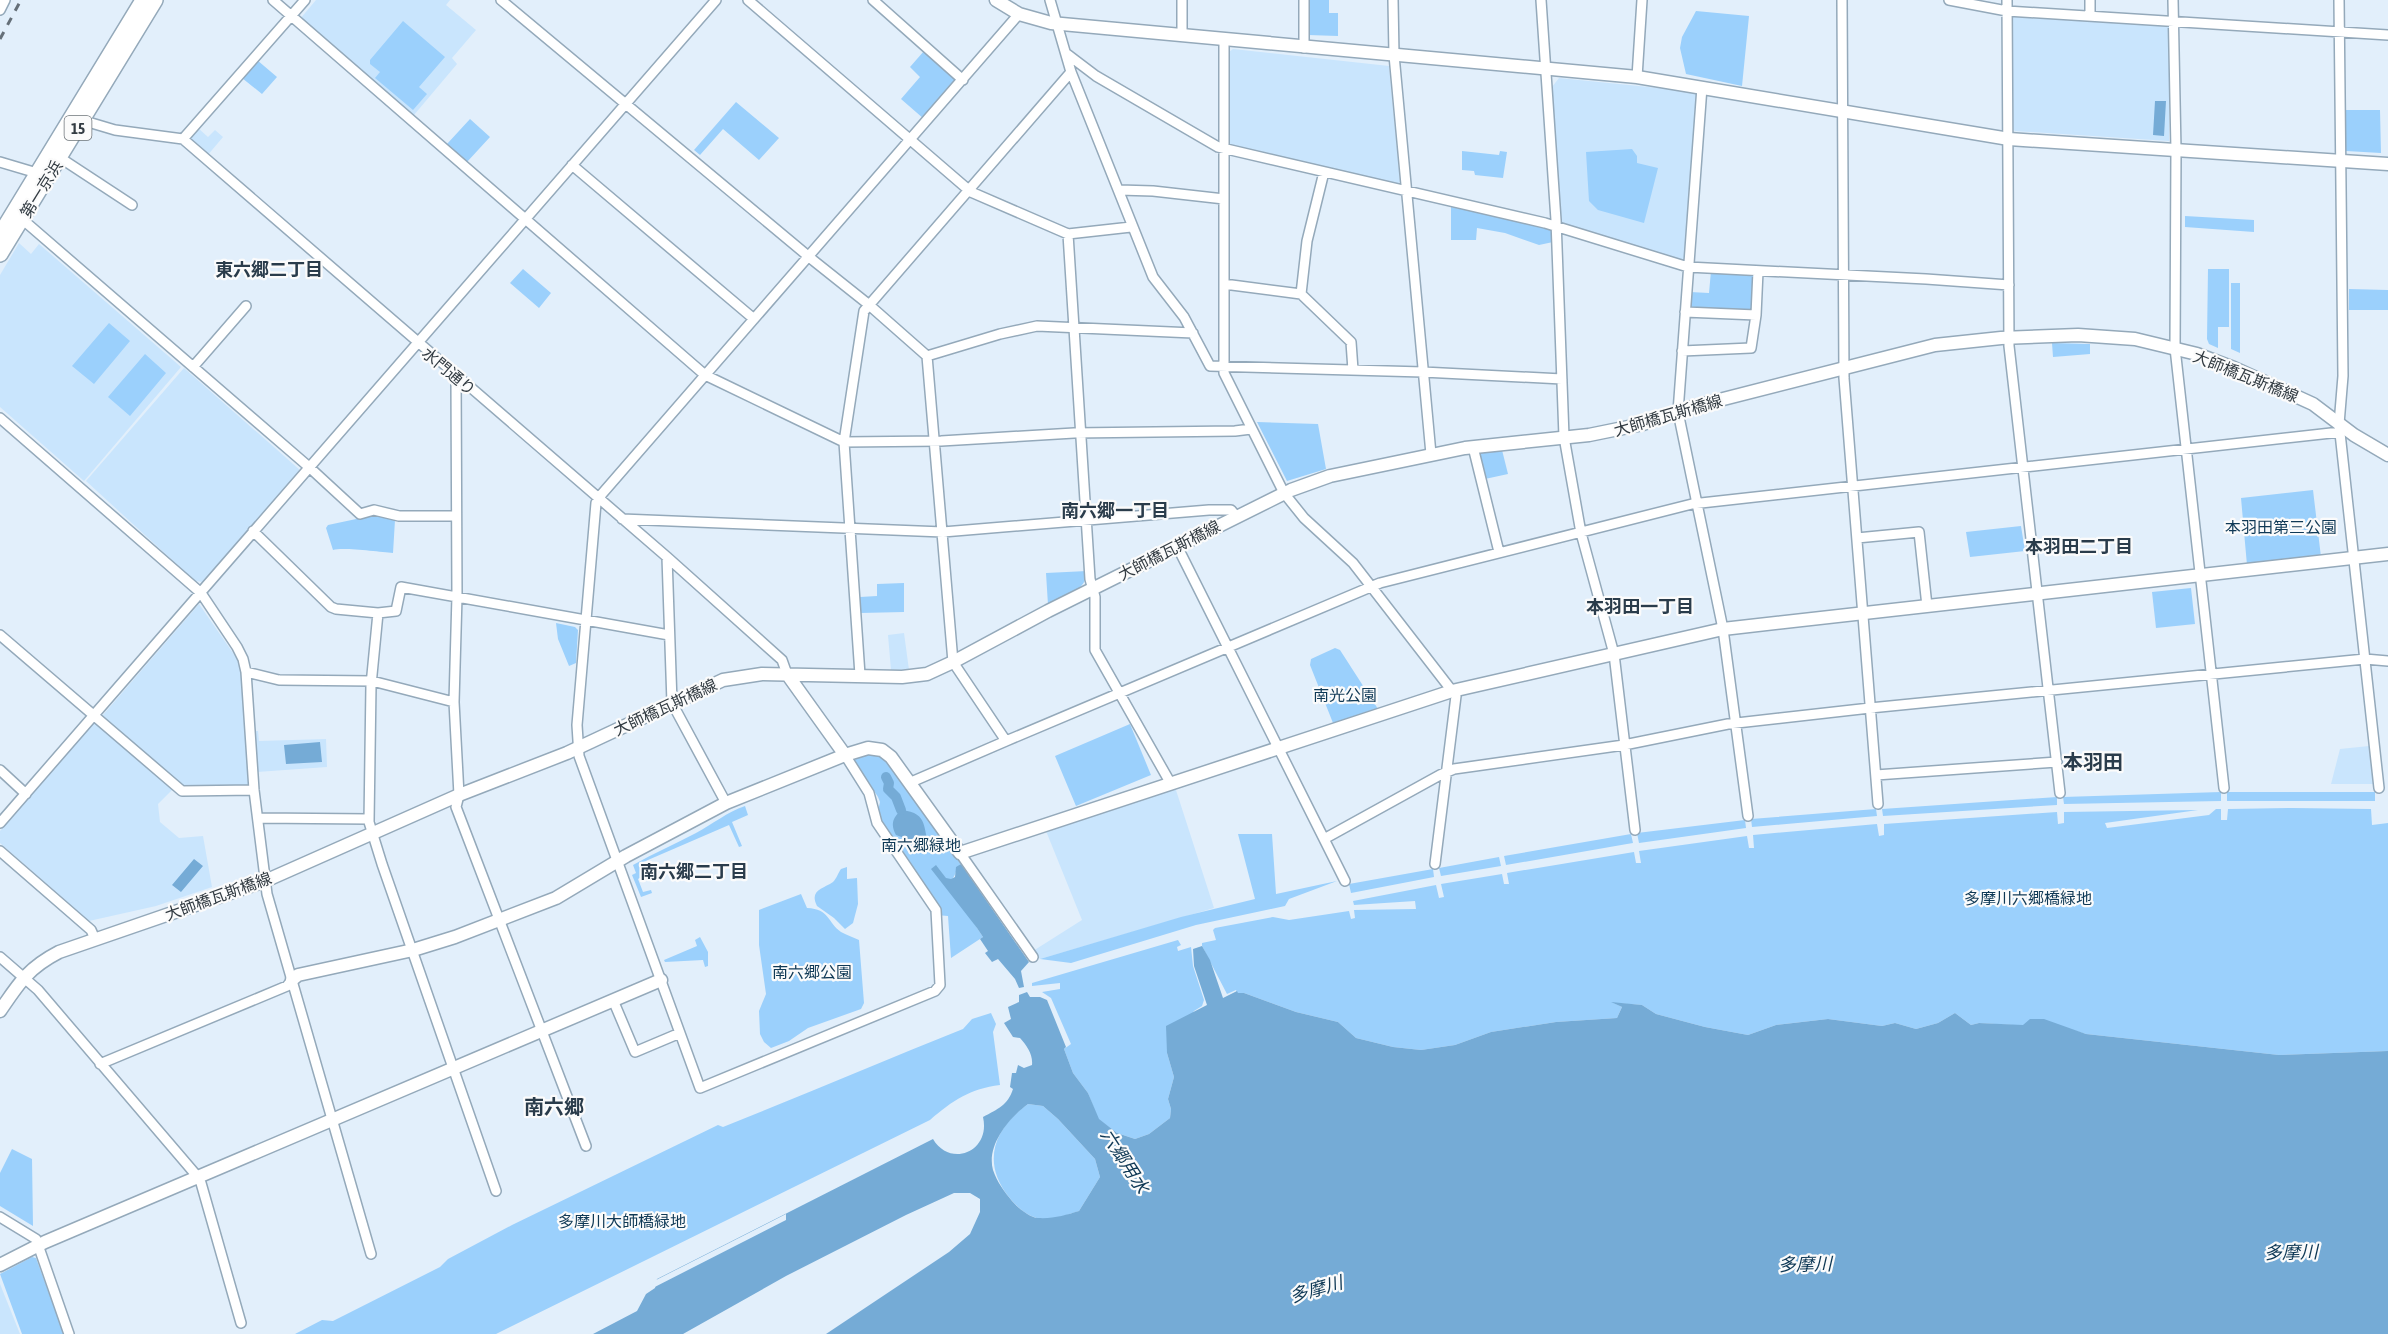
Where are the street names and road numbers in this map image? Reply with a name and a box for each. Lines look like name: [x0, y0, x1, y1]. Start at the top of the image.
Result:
road number: 15: [64, 116, 92, 140]
street label: 第一京浜: [16, 157, 66, 221]
street label: 水門通り: [419, 344, 479, 398]
street label: 大師橋瓦斯橋線: [2191, 347, 2301, 405]
street label: 大師橋瓦斯橋線: [1612, 391, 1724, 439]
street label: 大師橋瓦斯橋線: [1115, 517, 1223, 583]
street label: 大師橋瓦斯橋線: [610, 675, 720, 739]
street label: 大師橋瓦斯橋線: [162, 868, 274, 924]

